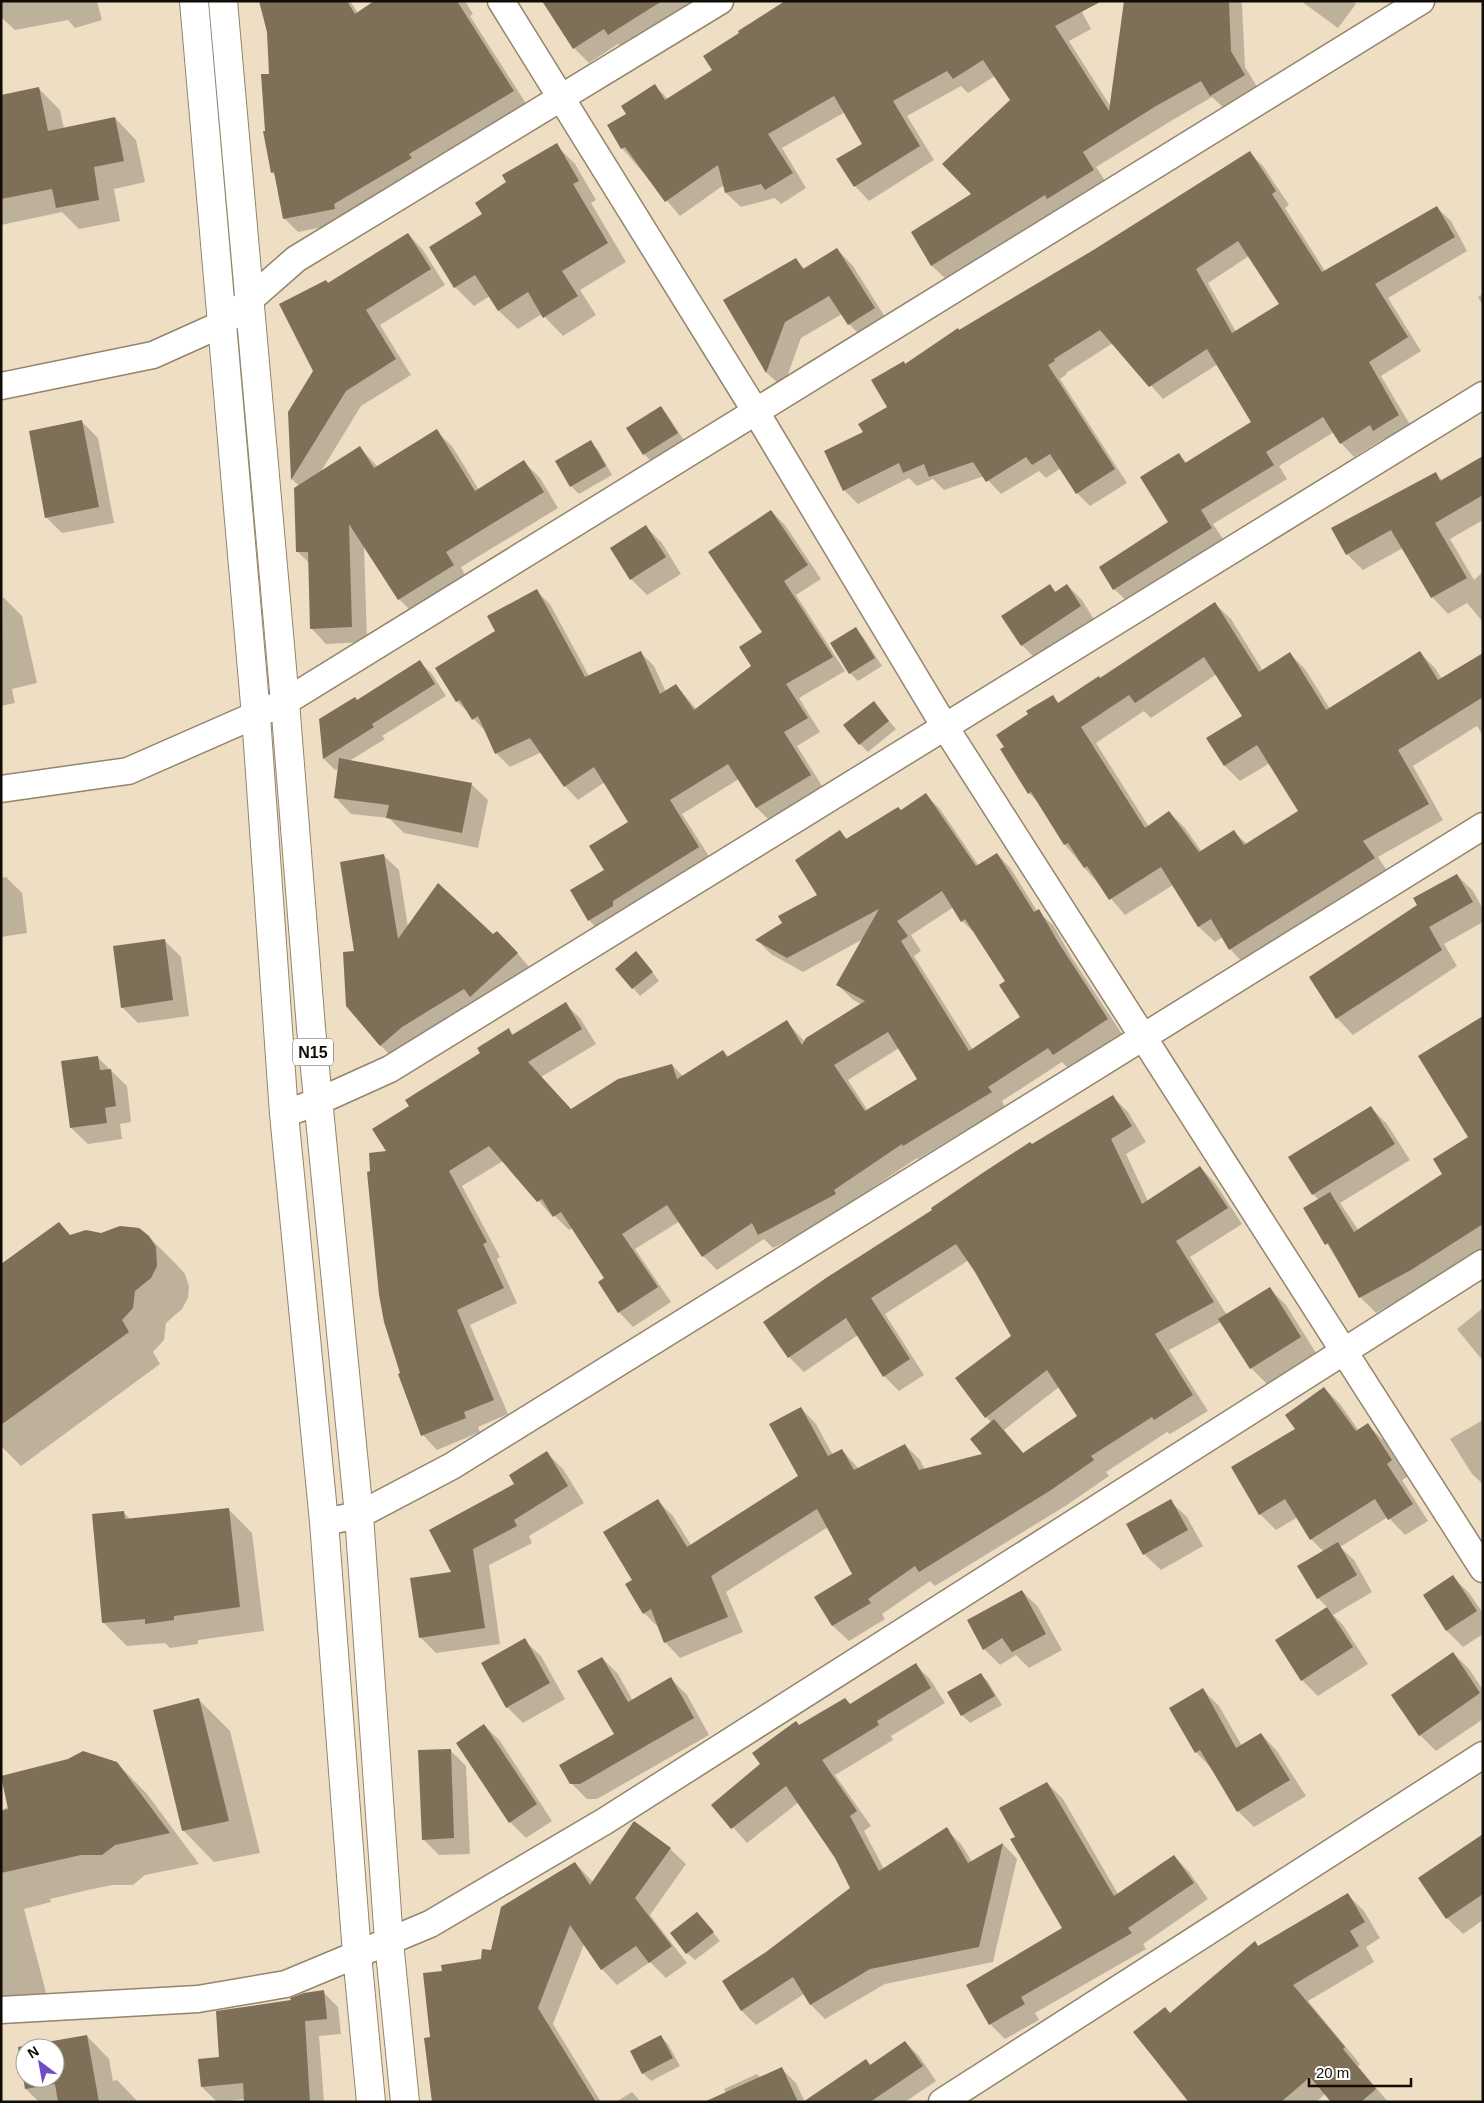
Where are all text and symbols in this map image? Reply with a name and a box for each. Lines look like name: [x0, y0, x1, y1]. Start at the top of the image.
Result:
road number: N15: [293, 1038, 333, 1066]
north arrow: [15, 2038, 65, 2088]
text: N: [25, 2043, 42, 2061]
scale bar: [1309, 2056, 1412, 2088]
text: 20 m: [1316, 2064, 1349, 2081]

